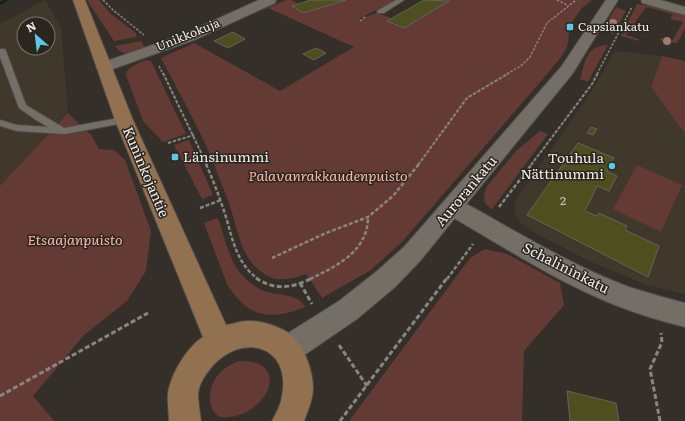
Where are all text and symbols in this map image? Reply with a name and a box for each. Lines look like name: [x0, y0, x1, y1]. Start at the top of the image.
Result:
street label: Unikkokuja: [153, 13, 223, 55]
north arrow: [16, 16, 56, 56]
text: N: [23, 17, 39, 36]
place label: Capsiankatu: [578, 17, 650, 35]
marker: Capsiankatu: [565, 22, 575, 32]
street label: Kuninkojantie: [119, 123, 175, 220]
place label: Länsinummi: [183, 146, 269, 166]
place label: Touhula Nättinummi: [520, 147, 604, 183]
street label: Aurorankatu: [430, 151, 501, 230]
marker: Länsinummi: [170, 152, 180, 162]
marker: Touhula Nättinummi: [607, 161, 617, 171]
park label: Palavanrakkaudenpuisto: [248, 165, 408, 185]
house number: 2: [560, 191, 566, 209]
park label: Etsaajanpuisto: [27, 229, 123, 249]
street label: Schalininkatu: [520, 237, 613, 298]

